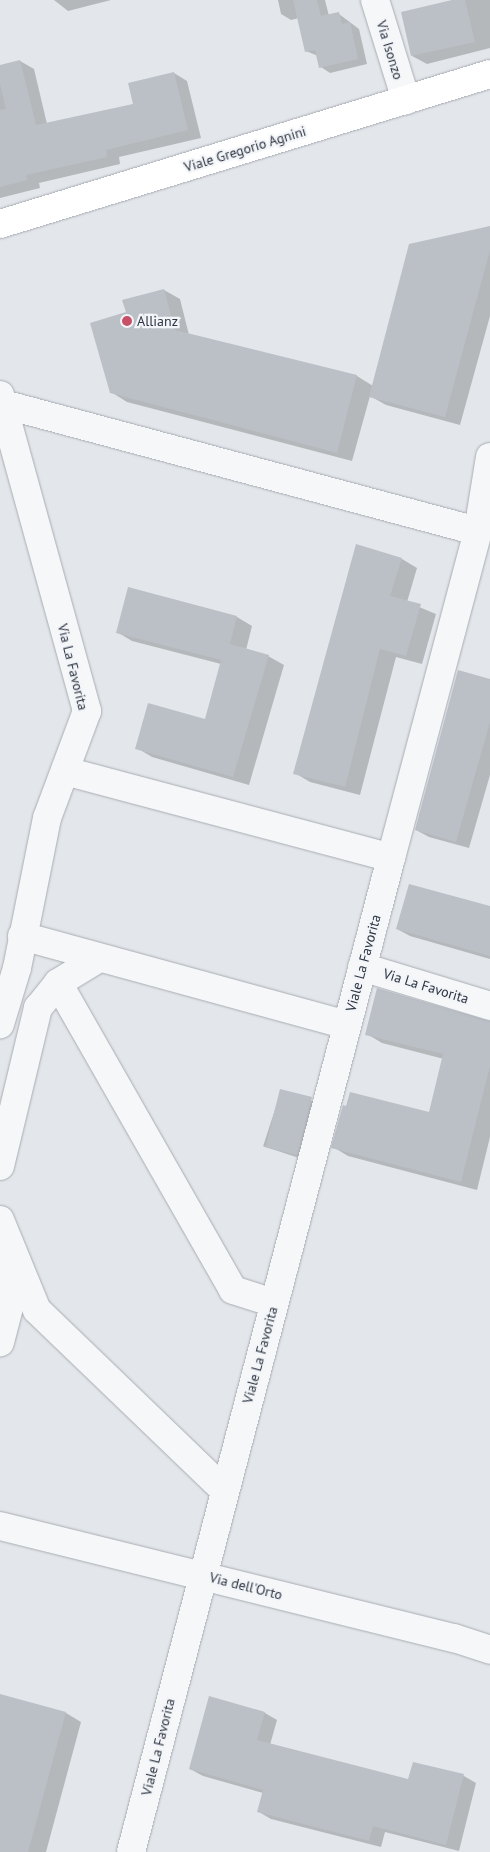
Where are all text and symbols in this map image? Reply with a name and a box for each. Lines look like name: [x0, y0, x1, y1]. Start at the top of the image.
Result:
street label: Via Isonzo: [373, 18, 407, 82]
street label: Viale Gregorio Agnini: [182, 122, 308, 176]
place label: Allianz: [137, 313, 178, 329]
marker: Allianz: [121, 315, 133, 327]
street label: Via La Favorita: [54, 622, 92, 712]
street label: Viale La Favorita: [342, 913, 384, 1013]
street label: Via La Favorita: [381, 965, 471, 1007]
street label: Viale La Favorita: [239, 1305, 281, 1405]
street label: Via dell'Orto: [208, 1569, 284, 1603]
street label: Viale La Favorita: [138, 1697, 178, 1797]

